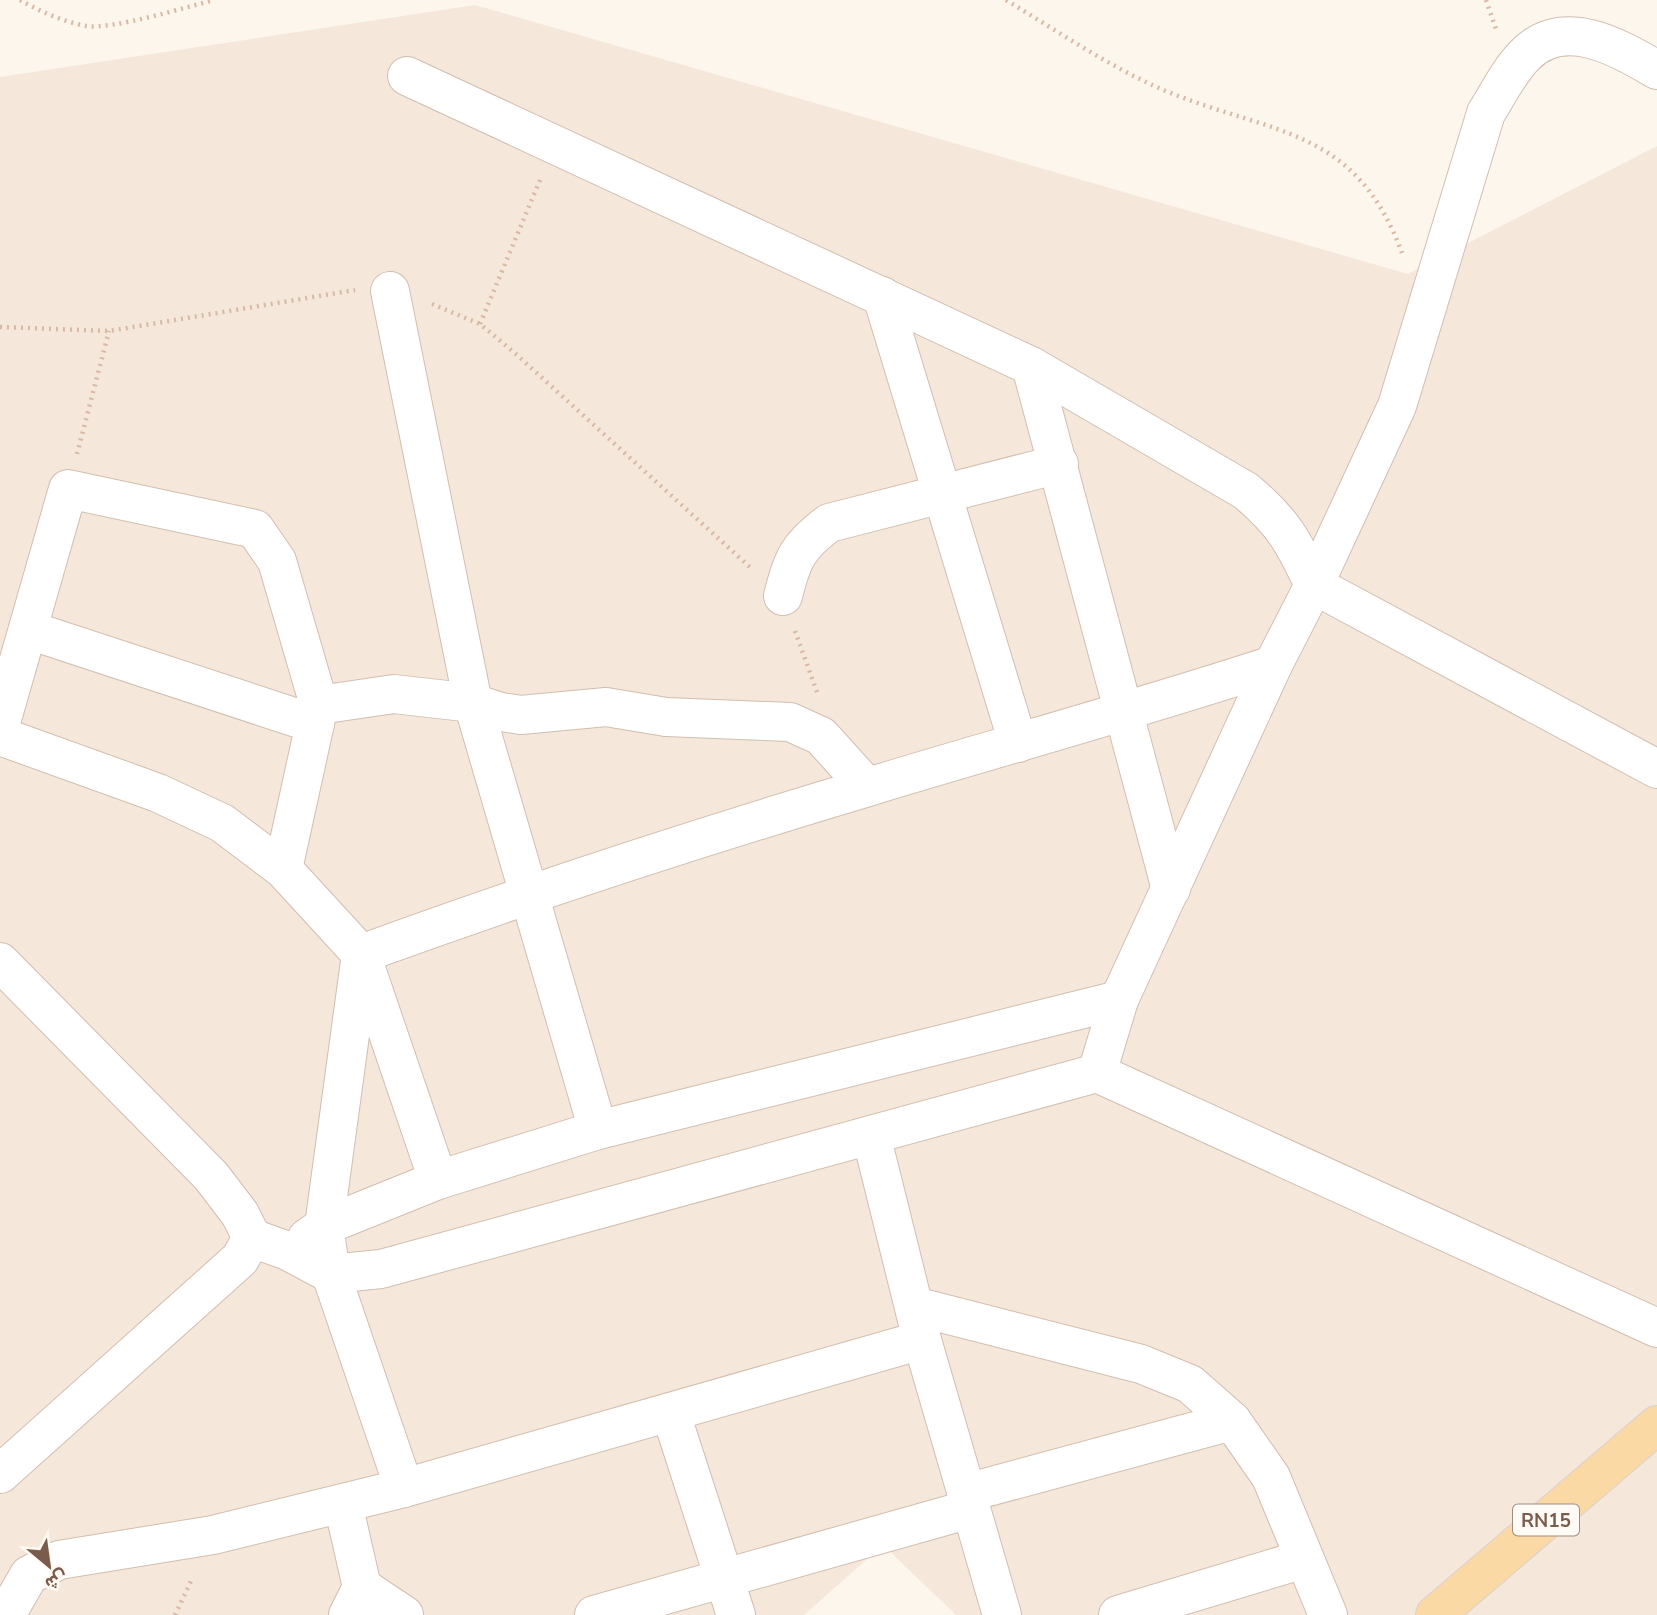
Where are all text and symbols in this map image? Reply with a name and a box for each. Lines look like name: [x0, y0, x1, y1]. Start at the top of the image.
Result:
road number: RN15: [1513, 1504, 1579, 1536]
north arrow: [14, 1531, 84, 1601]
text: ش: [40, 1563, 73, 1597]

